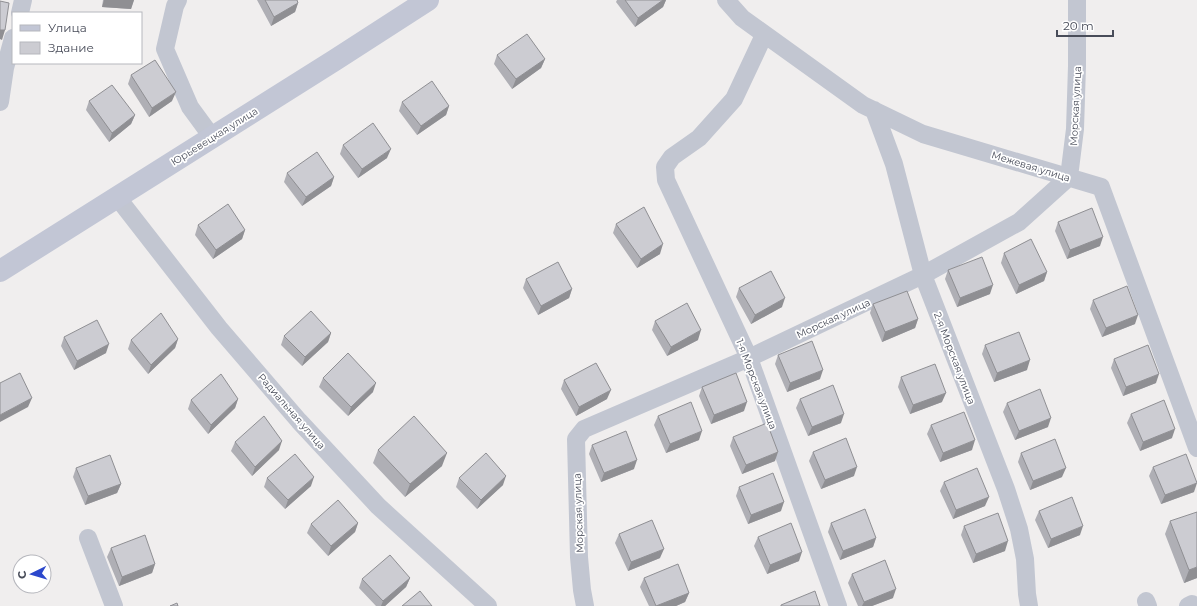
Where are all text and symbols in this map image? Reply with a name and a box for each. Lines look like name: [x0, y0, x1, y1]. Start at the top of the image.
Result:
legend: [12, 12, 142, 64]
scale bar: [1057, 12, 1113, 38]
text: 20 m: [1063, 18, 1094, 33]
text: Улица: [48, 20, 87, 35]
text: Здание: [48, 40, 94, 55]
street label: Морская улица: [1067, 66, 1084, 146]
street label: Юрьевецкая улица: [168, 104, 260, 168]
street label: Межевая улица: [990, 148, 1072, 185]
street label: Морская улица: [794, 296, 872, 341]
street label: 2-я Морская улица: [931, 310, 978, 406]
street label: 1-я Морская улица: [733, 337, 780, 431]
street label: Радиальная улица: [255, 371, 328, 452]
street label: Морская улица: [571, 473, 586, 553]
north arrow: [12, 554, 52, 594]
text: С: [15, 570, 29, 579]

